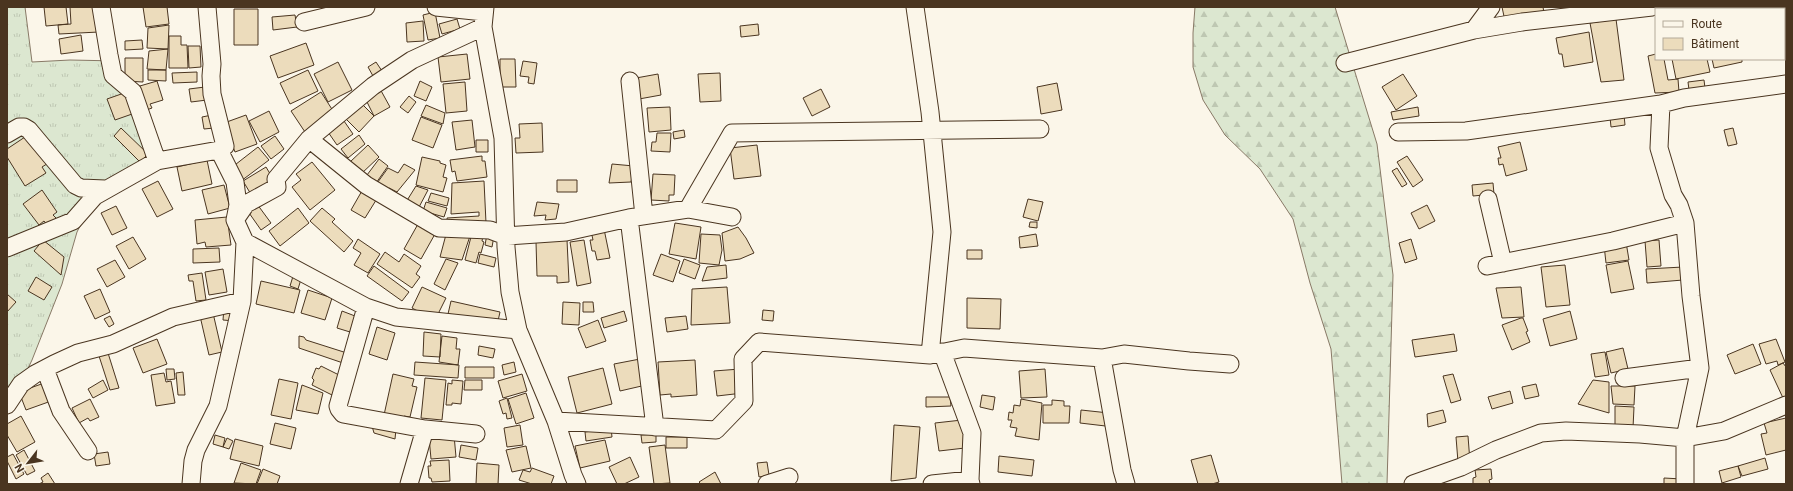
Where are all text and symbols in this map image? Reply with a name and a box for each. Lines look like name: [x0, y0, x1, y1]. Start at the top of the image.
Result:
legend: [1655, 8, 1785, 60]
text: Route: [1691, 17, 1722, 31]
text: Bâtiment: [1691, 37, 1739, 51]
north arrow: [8, 443, 48, 483]
text: N: [12, 461, 27, 475]

